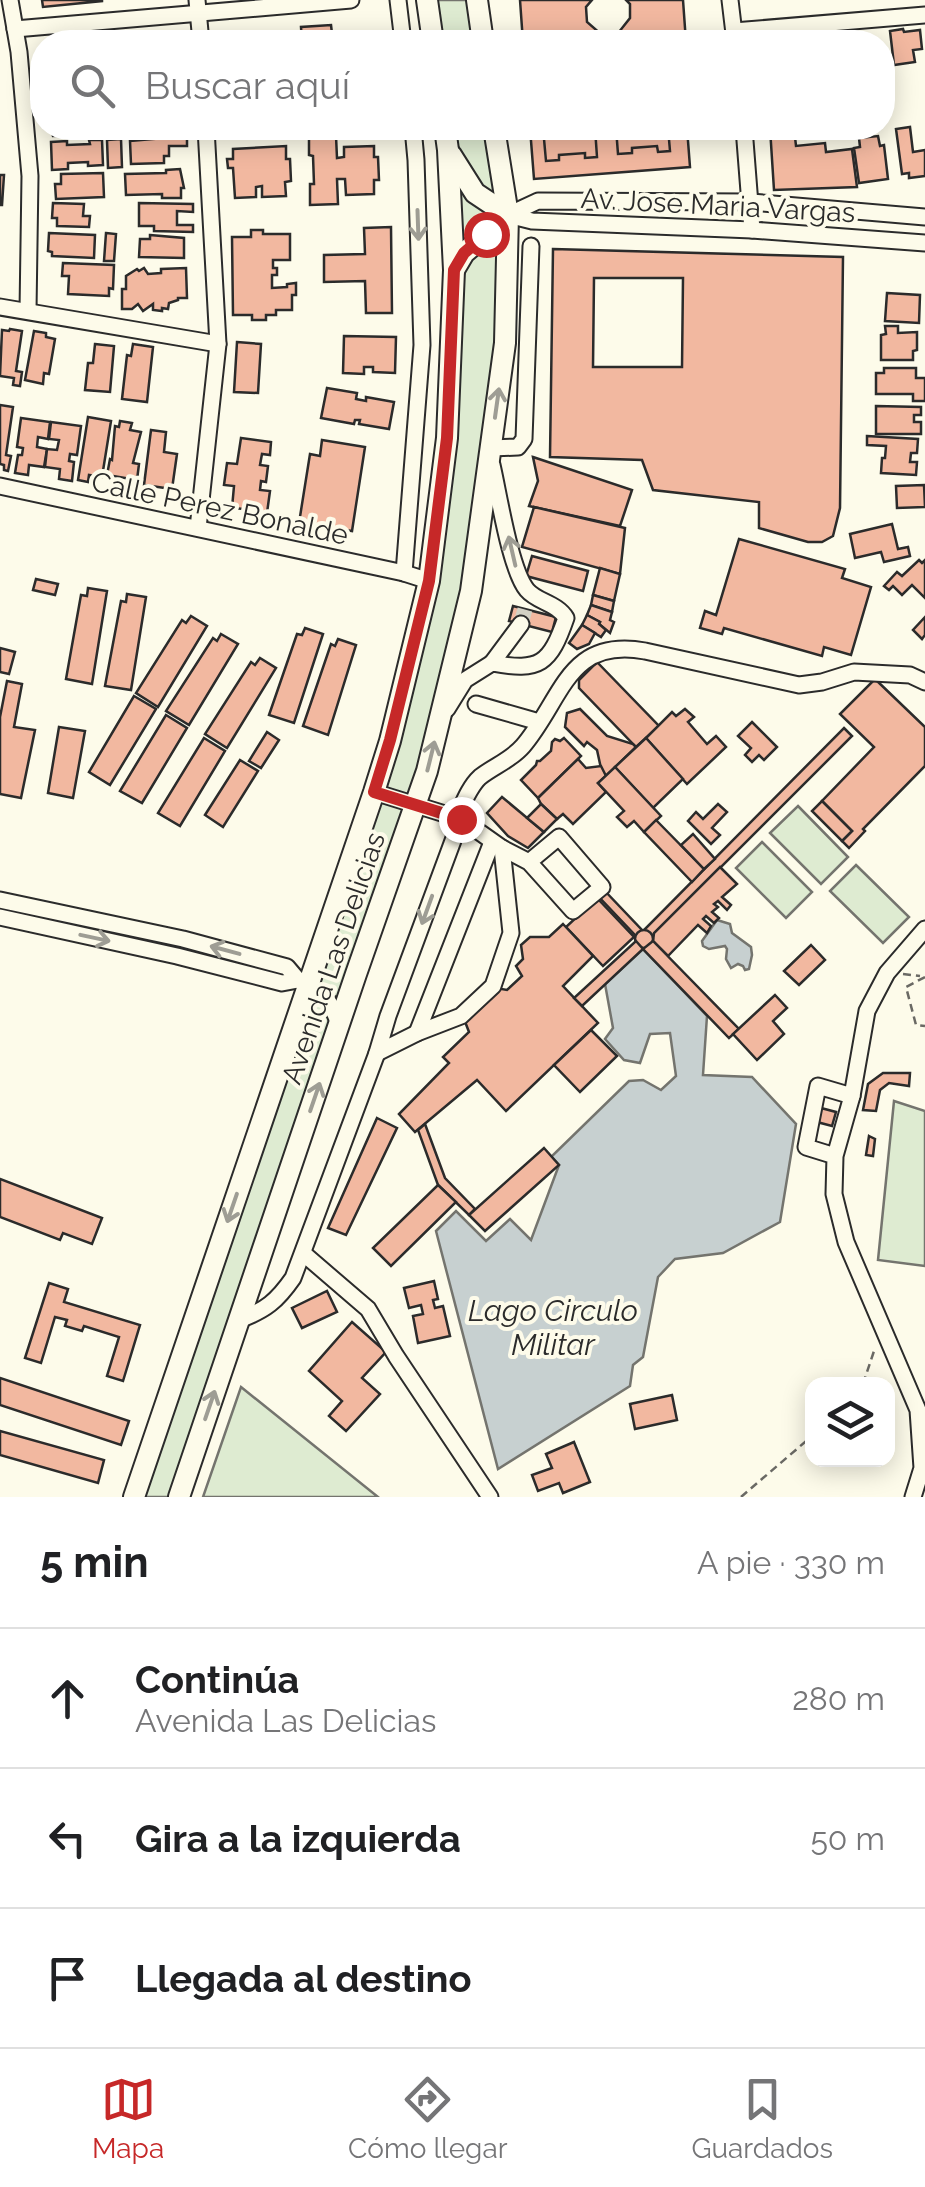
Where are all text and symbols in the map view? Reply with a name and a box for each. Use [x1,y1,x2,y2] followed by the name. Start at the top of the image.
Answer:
[30,30,895,140] search box
[65,58,120,113] icon: search
[145,63,350,108] text: Buscar aquí
[580,182,856,229] street label: Av. Jose Maria Vargas
[409,208,428,240] one-way arrow
[464,212,510,258] route start
[488,387,506,420] one-way arrow
[88,465,351,552] street label: Calle Perez Bonalde
[502,536,520,568] one-way arrow
[423,741,441,773] one-way arrow
[439,797,485,843] route end
[275,828,392,1088] street label: Avenida Las Delicias
[417,894,435,925] one-way arrow
[78,930,110,948] one-way arrow
[210,940,241,959] one-way arrow
[307,1081,325,1113] one-way arrow
[221,1191,239,1223] one-way arrow
[468,1293,638,1362] water label: Lago Circulo Militar
[805,1377,895,1467] map controls
[805,1377,895,1467] button: layers
[202,1390,220,1421] one-way arrow
[40,1538,149,1587] text: 5 min
[697,1544,885,1581] text: A pie · 330 m
[135,1657,299,1702] text: Continúa
[40,1671,95,1726] icon: ahead
[792,1680,885,1717] text: 280 m
[135,1702,436,1739] text: Avenida Las Delicias
[40,1811,95,1866] icon: left
[135,1816,461,1861] text: Gira a la izquierda
[810,1820,885,1857] text: 50 m
[40,1951,95,2006] icon: arrive
[135,1956,472,2001] text: Llegada al destino
[92,2072,164,2165] tab: Mapa
[348,2072,508,2165] tab: Cómo llegar
[691,2072,833,2165] tab: Guardados

